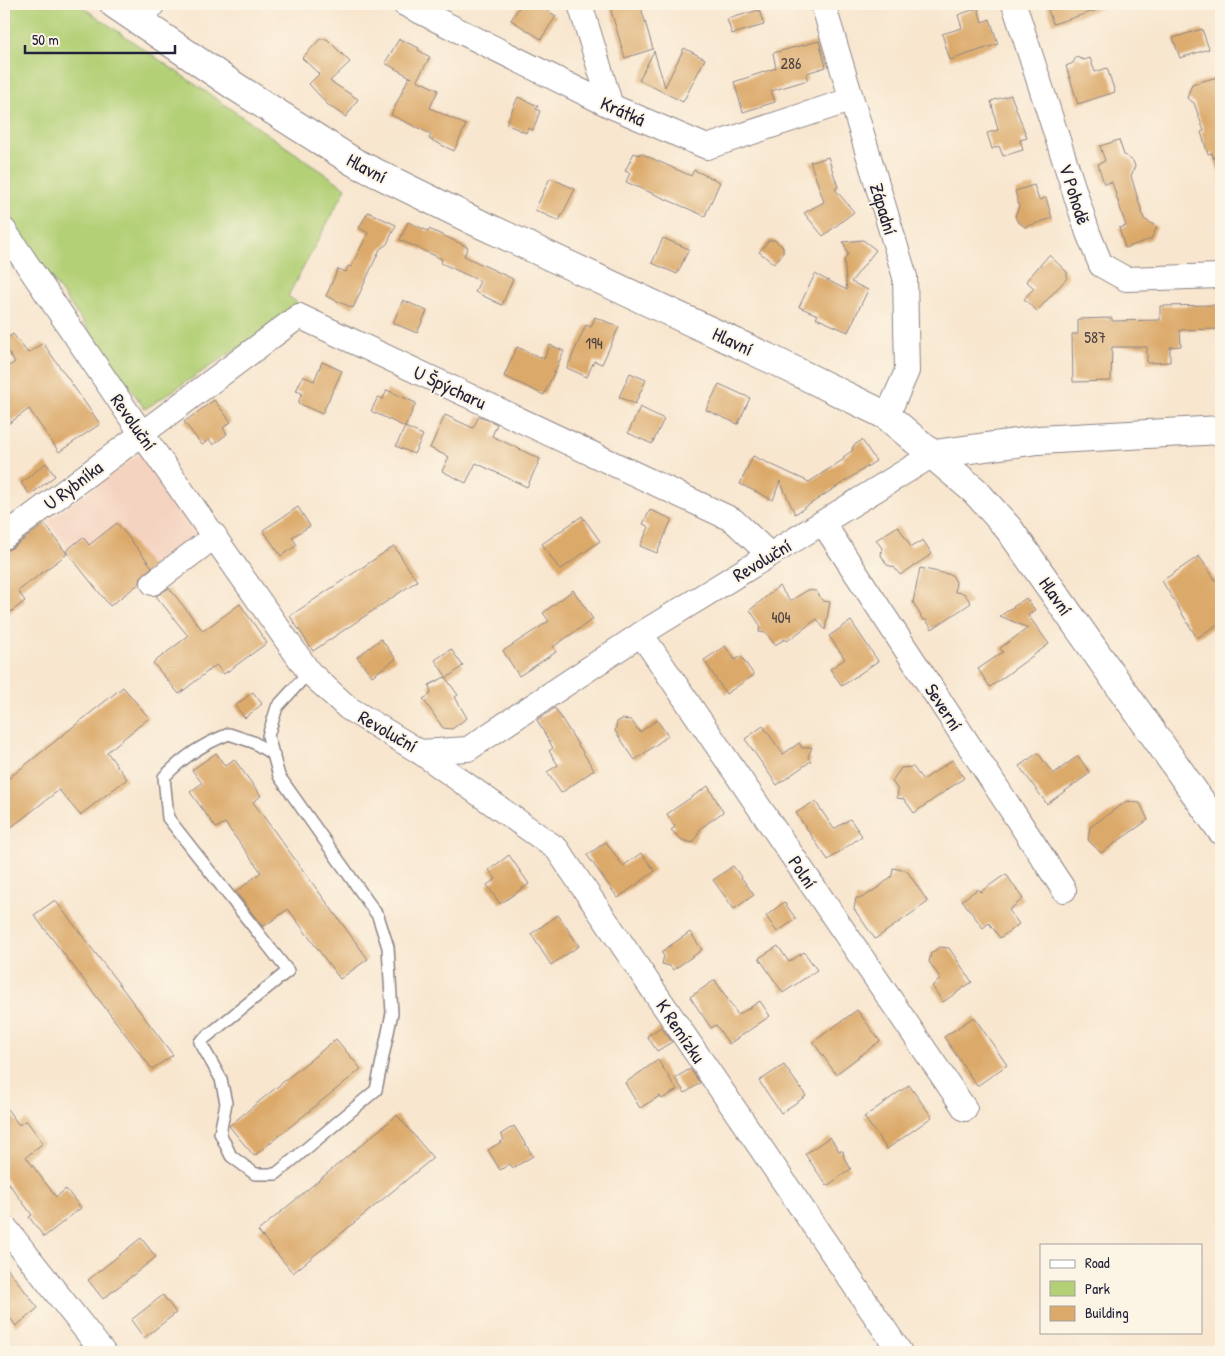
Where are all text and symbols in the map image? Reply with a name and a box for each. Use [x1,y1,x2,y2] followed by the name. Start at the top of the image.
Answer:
[25,22,175,54] scale bar
[32,29,59,50] text: 50 m
[781,52,801,74] house number: 286
[596,90,650,133] street label: Krátká
[342,147,392,189] street label: Hlavní
[1053,160,1097,228] street label: V Pohodě
[864,180,904,238] street label: Západní
[709,320,757,362] street label: Hlavní
[1084,326,1106,348] house number: 587
[585,332,603,354] house number: 194
[409,359,491,415] street label: U Špýcharu
[105,388,163,456] street label: Revoluční
[38,454,108,516] street label: U Rybníka
[728,532,796,588] street label: Revoluční
[1033,571,1079,621] street label: Hlavní
[771,606,791,628] house number: 404
[919,678,969,736] street label: Severní
[354,704,422,758] street label: Revoluční
[783,850,823,894] street label: Polní
[650,994,712,1068] street label: K Remízku
[1040,1244,1202,1334] legend
[1085,1252,1110,1273] text: Road
[1085,1278,1110,1299] text: Park
[1085,1302,1129,1323] text: Building

